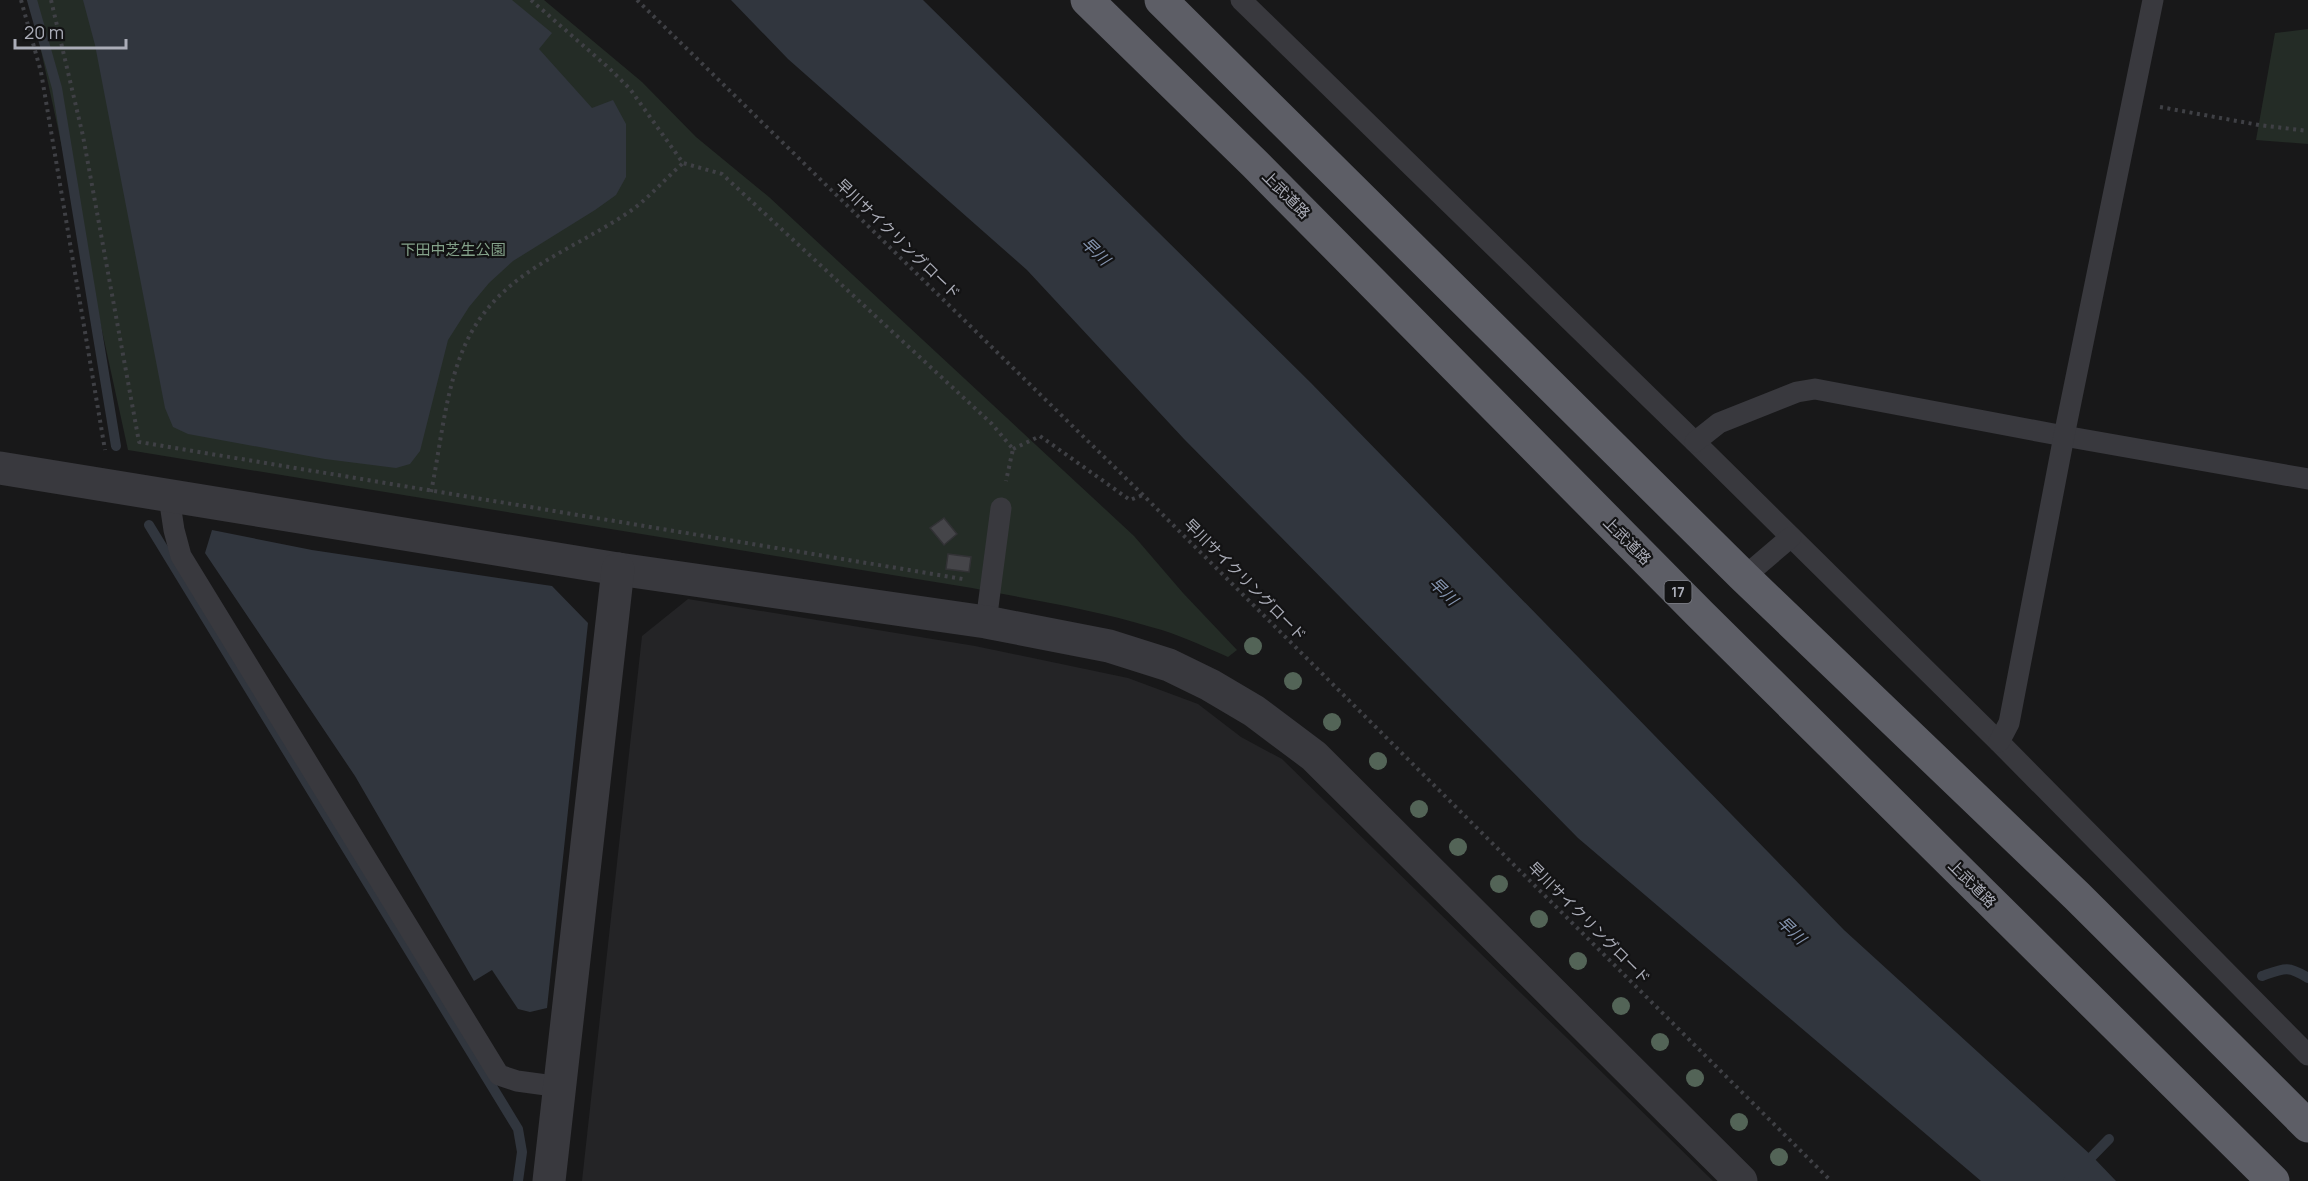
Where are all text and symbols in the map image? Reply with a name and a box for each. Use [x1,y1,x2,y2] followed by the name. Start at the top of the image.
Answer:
[15,12,126,50] scale bar
[24,20,64,44] text: 20 m
[1258,166,1315,223] street label: 上武道路
[832,174,965,303] street label: 早川サイクリングロード
[1077,232,1117,271] water label: 早川
[400,239,506,260] park label: 下田中芝生公園
[1599,512,1656,569] street label: 上武道路
[1180,514,1311,645] street label: 早川サイクリングロード
[1425,572,1465,611] water label: 早川
[1664,581,1692,603] road number: 17
[1944,855,2001,912] street label: 上武道路
[1524,857,1655,988] street label: 早川サイクリングロード
[1773,911,1813,950] water label: 早川

